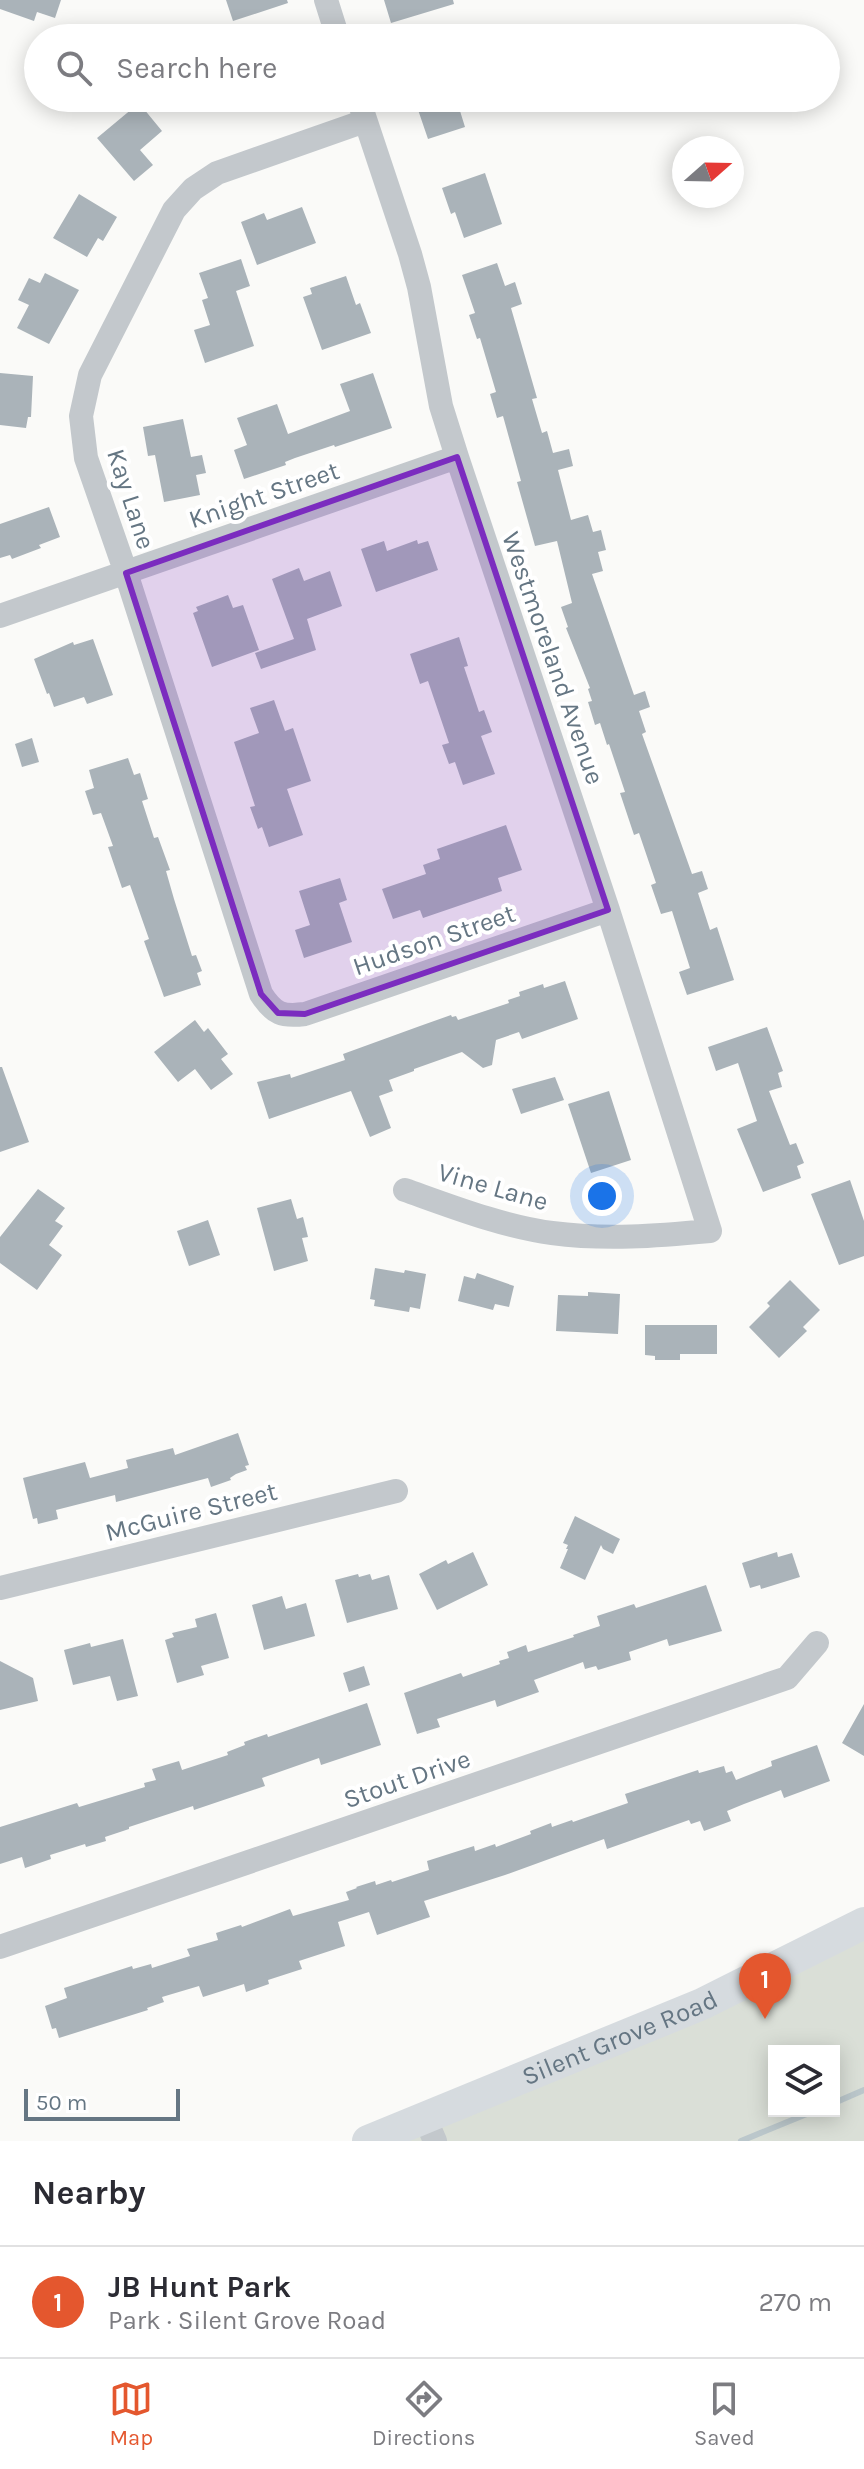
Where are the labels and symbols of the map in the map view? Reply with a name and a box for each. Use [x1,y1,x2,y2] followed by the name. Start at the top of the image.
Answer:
[672,136,744,208] north arrow
[100,445,162,553] street label: Kay Lane
[185,455,343,535] street label: Knight Street
[495,528,611,788] street label: Westmoreland Avenue
[349,898,519,982] street label: Hudson Street
[434,1157,552,1217] street label: Vine Lane
[582,1176,622,1216] your location
[102,1476,280,1548] street label: McGuire Street
[339,1743,475,1815] street label: Stout Drive
[739,1953,791,2019] pin: 1
[517,1983,723,2092] street label: Silent Grove Road
[24,2085,180,2121] scale bar

